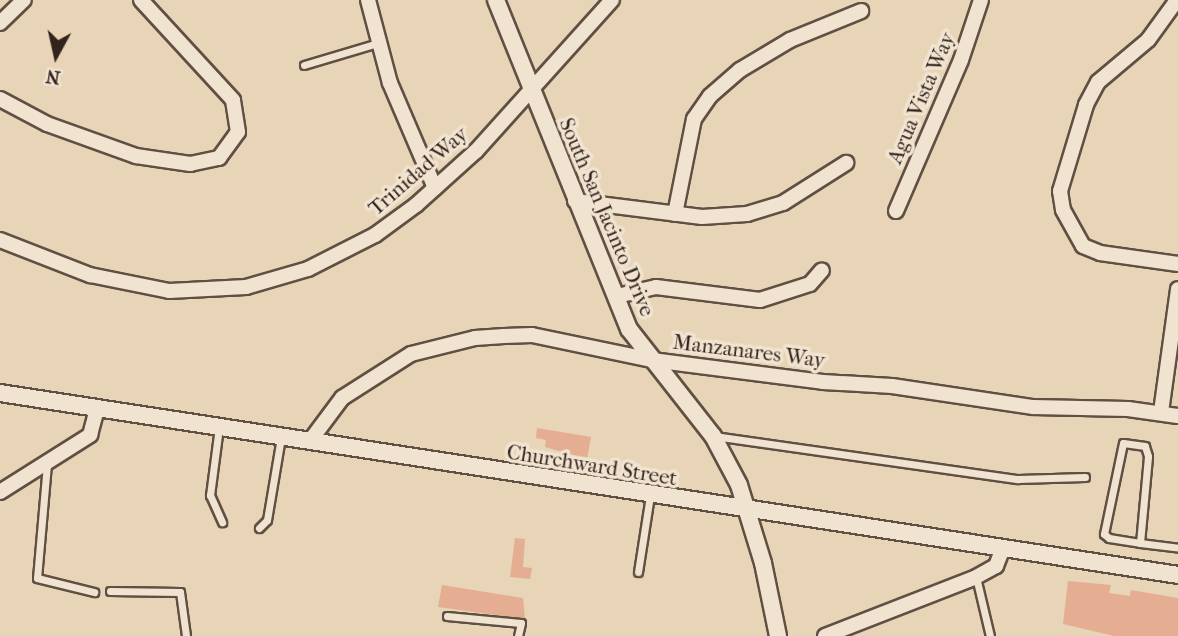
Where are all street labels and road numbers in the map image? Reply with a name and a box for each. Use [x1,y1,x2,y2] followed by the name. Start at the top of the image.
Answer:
[882,29,960,167] street label: Agua Vista Way
[554,114,660,320] street label: South San Jacinto Drive
[363,121,473,221] street label: Trinidad Way
[671,329,827,373] street label: Manzanares Way
[505,439,679,491] street label: Churchward Street

